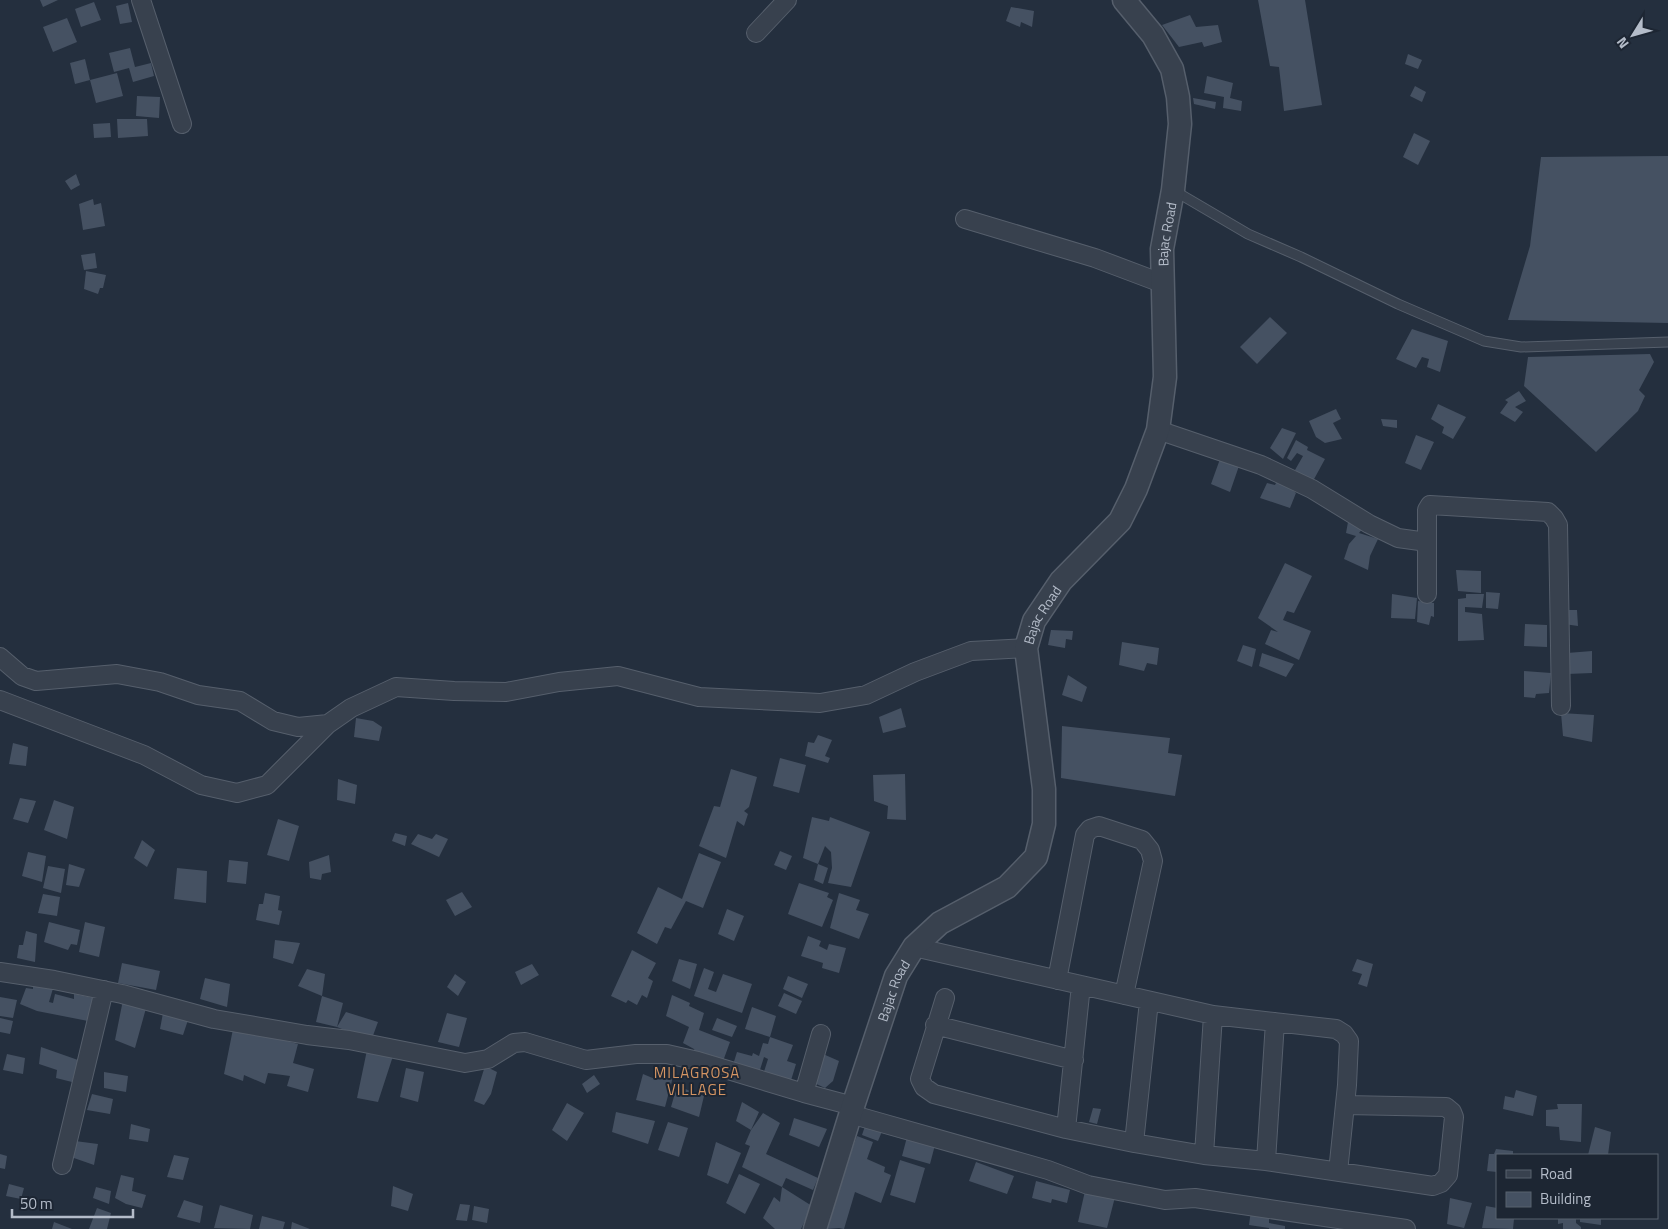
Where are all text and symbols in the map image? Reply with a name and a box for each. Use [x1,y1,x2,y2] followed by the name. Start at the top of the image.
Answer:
[1608,10,1658,60] north arrow
[1611,33,1634,53] text: N
[1151,200,1181,267] street label: Bajac Road
[1017,581,1066,647] street label: Bajac Road
[871,955,914,1024] street label: Bajac Road
[654,1061,740,1101] district label: MILAGROSA VILLAGE
[1496,1154,1658,1219] legend
[1540,1162,1572,1185] text: Road
[12,1186,134,1218] scale bar
[1540,1187,1591,1210] text: Building
[20,1192,53,1215] text: 50 m

